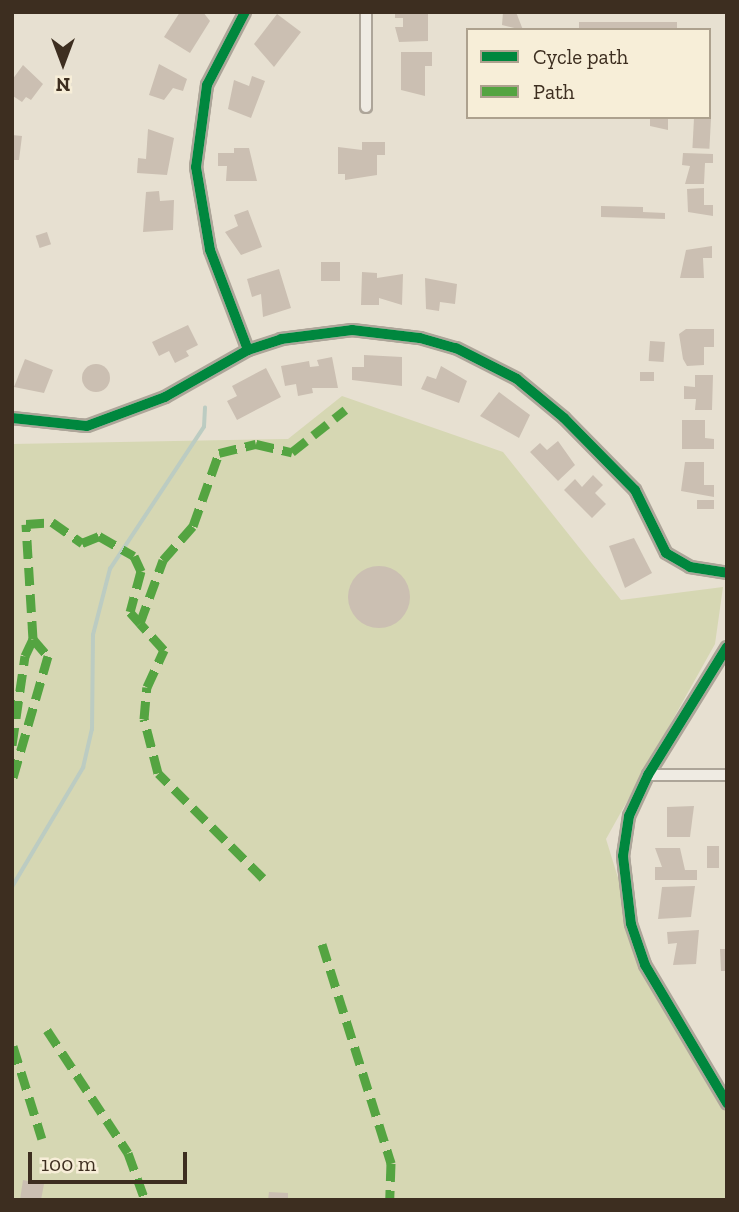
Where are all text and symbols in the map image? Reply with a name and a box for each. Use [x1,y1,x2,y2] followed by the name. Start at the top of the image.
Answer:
[28,28,98,98] north arrow
[466,28,711,119] legend
[533,44,628,69] text: Cycle path
[56,73,70,96] text: N
[533,79,575,104] text: Path
[32,1138,191,1182] scale bar
[41,1151,96,1176] text: 100 m

